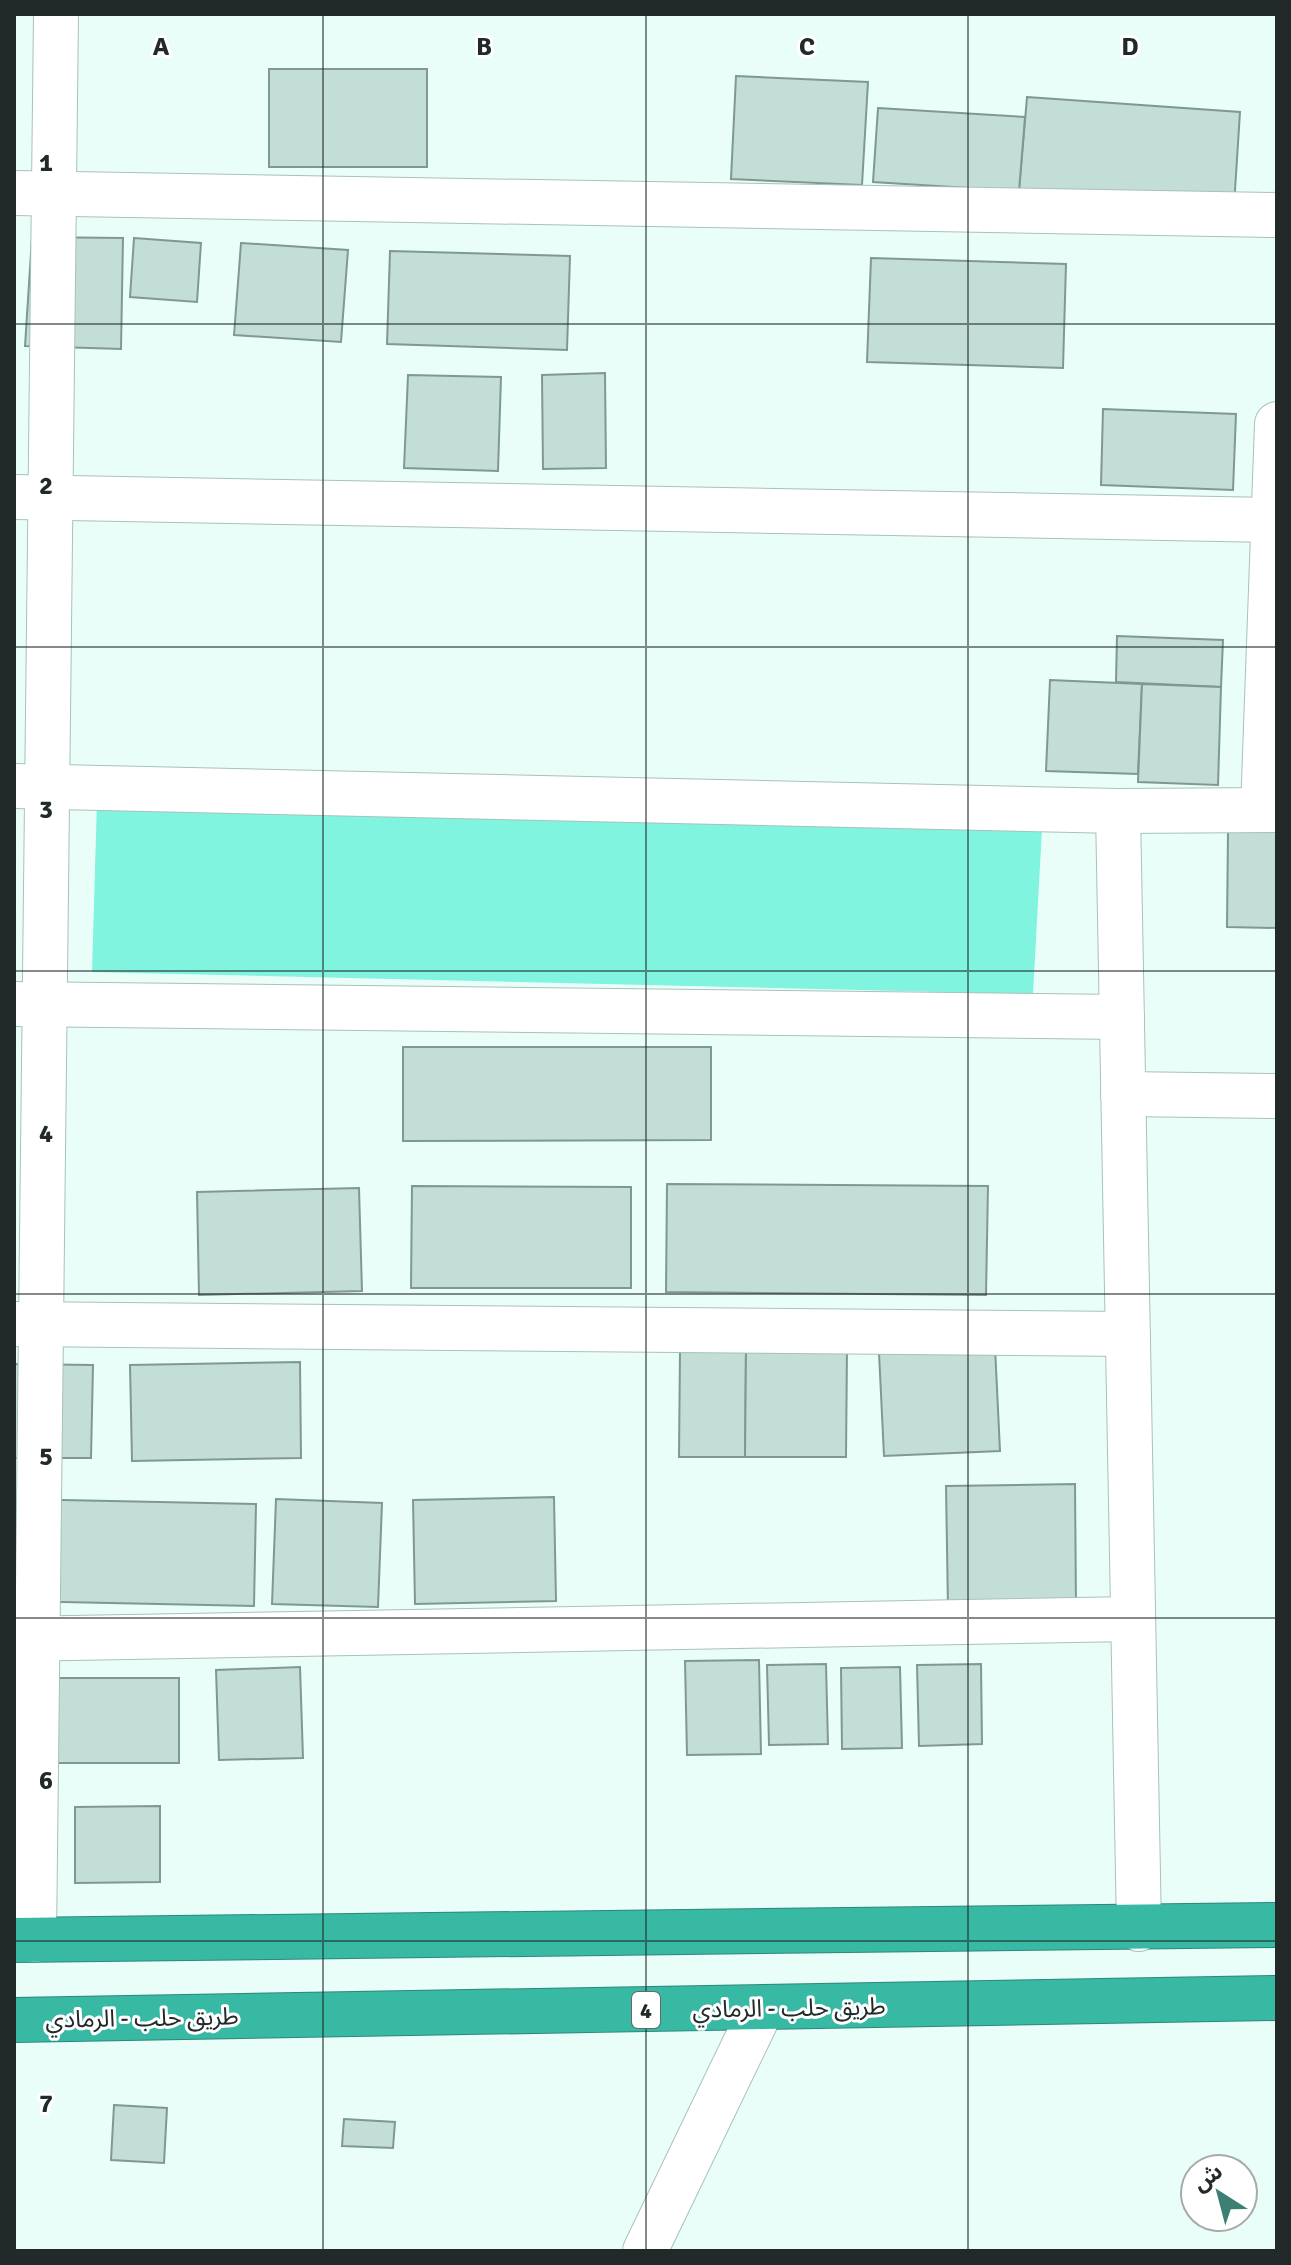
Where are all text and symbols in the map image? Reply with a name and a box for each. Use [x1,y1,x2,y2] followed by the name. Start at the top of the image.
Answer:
[153,31,170,63] text: A
[476,31,492,63] text: B
[799,31,815,63] text: C
[1121,31,1139,63] text: D
[39,147,53,179] text: 1
[39,470,53,502] text: 2
[39,794,53,826] text: 3
[39,1118,53,1150] text: 4
[39,1441,53,1473] text: 5
[39,1765,53,1797] text: 6
[692,1991,886,2028] street label: طريق حلب - الرمادي
[632,1992,660,2028] road number: 4
[45,2001,239,2038] street label: طريق حلب - الرمادي
[39,2088,53,2120] text: 7
[1179,2153,1259,2233] north arrow
[1187,2157,1228,2197] text: ش

